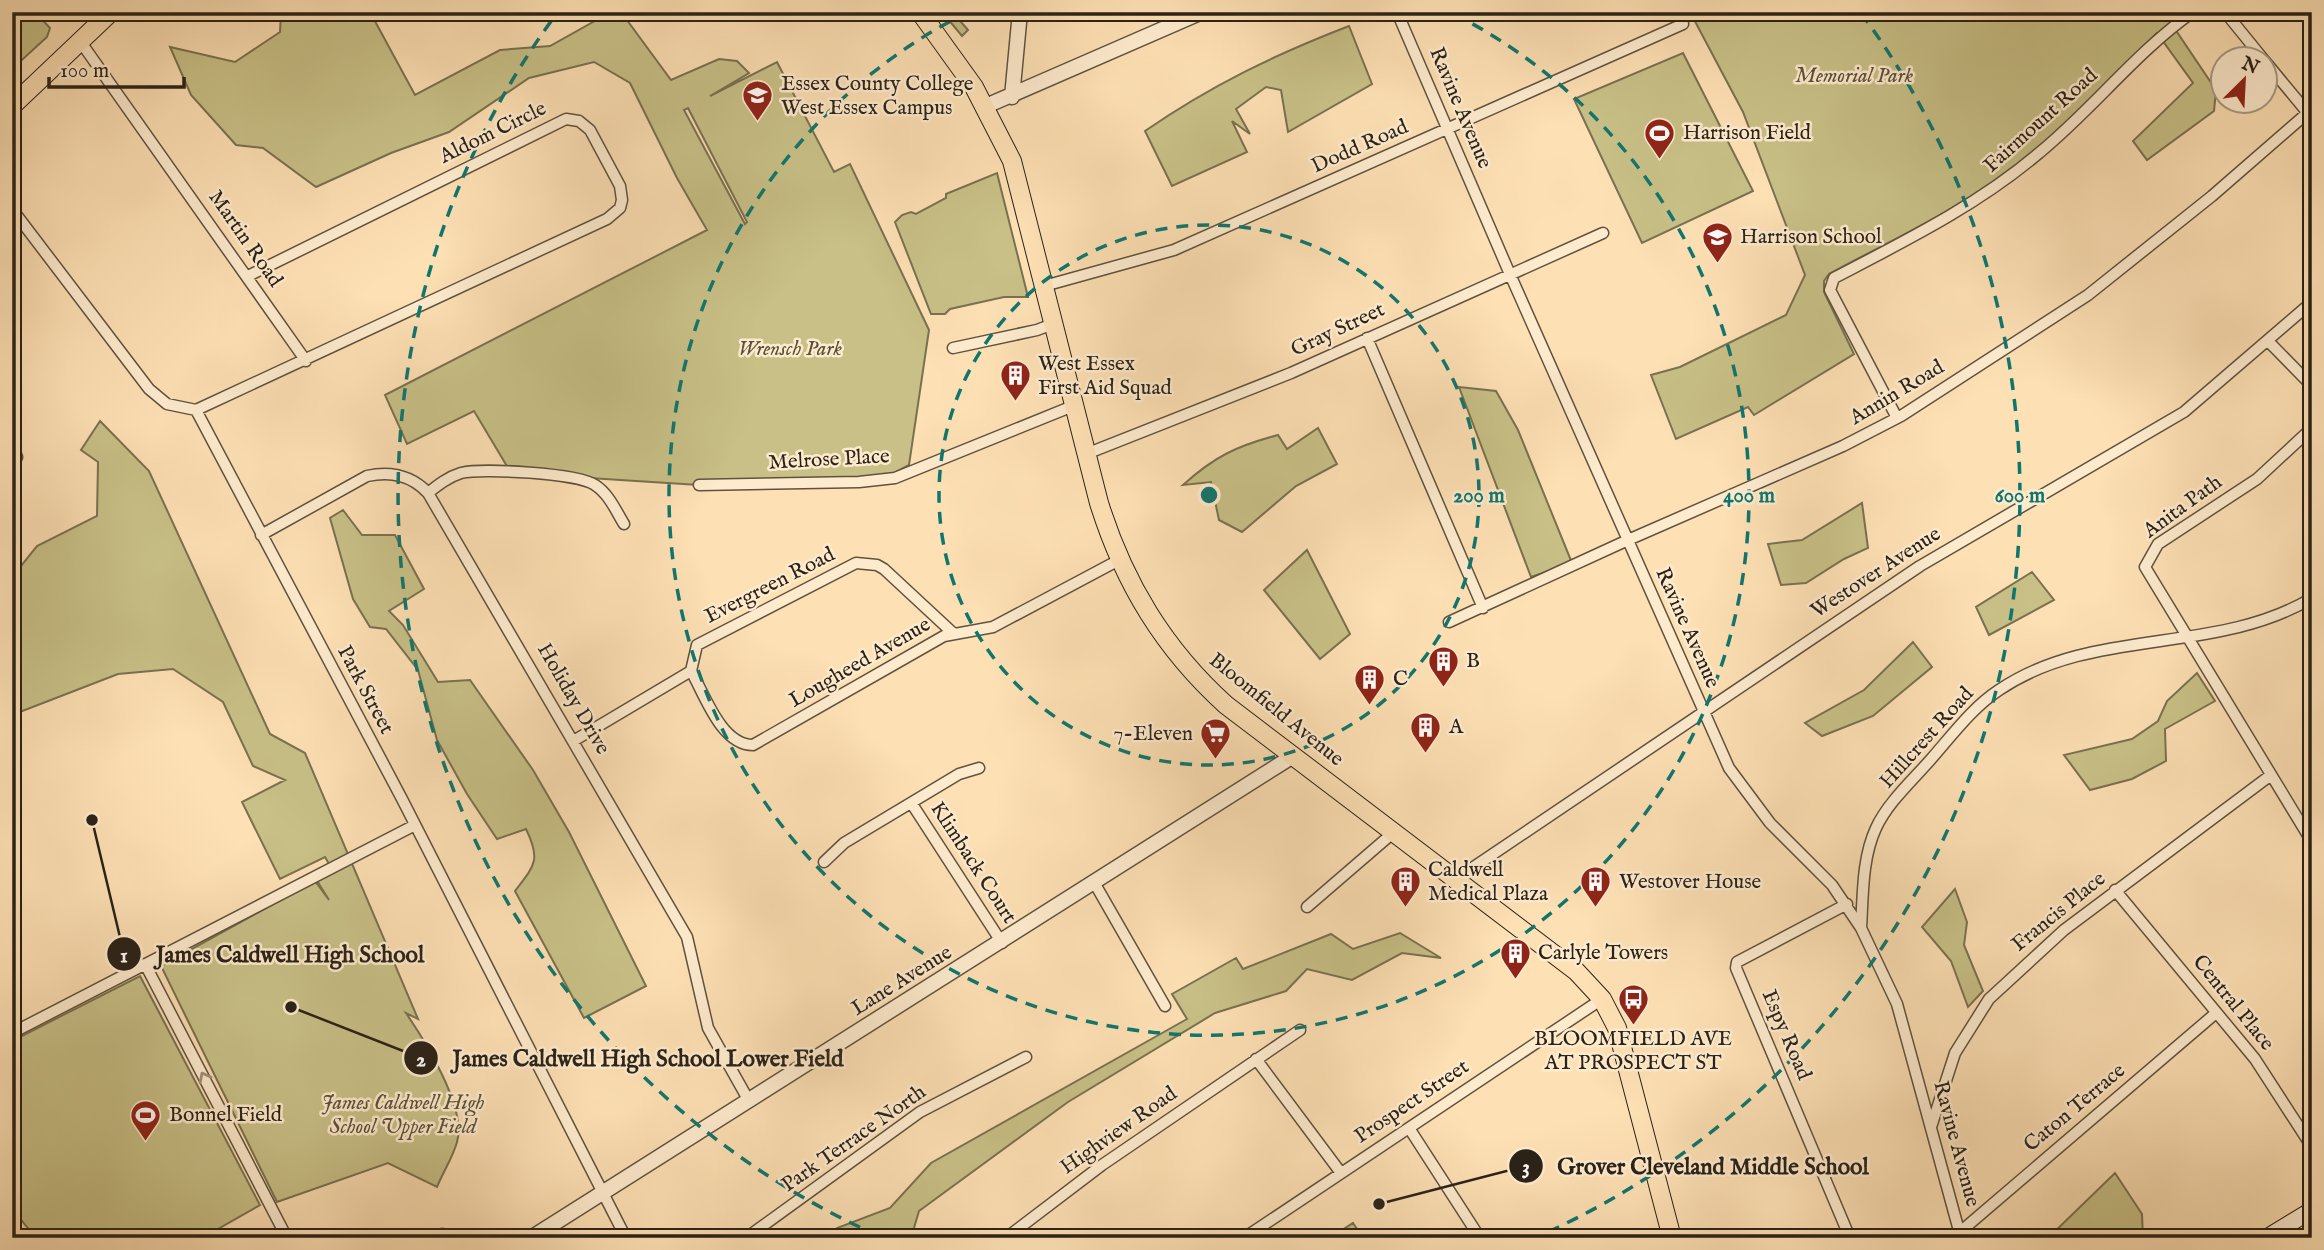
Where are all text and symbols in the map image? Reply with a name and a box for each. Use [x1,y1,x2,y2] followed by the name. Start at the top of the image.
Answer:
[1422,43,1498,173] street label: Ravine Avenue
[49,46,184,90] scale bar
[2208,46,2278,116] north arrow
[2237,52,2263,81] text: N
[60,58,109,85] text: 100 m
[1978,62,2104,179] street label: Fairmount Road
[1795,63,1914,90] park label: Memorial Park
[781,71,974,122] place label: Essex County College West Essex Campus
[741,79,775,123] school or university icon: Essex County College West Essex Campus
[434,95,551,171] street label: Aldom Circle
[1308,113,1413,180] street label: Dodd Road
[1643,116,1677,160] sports icon: Harrison Field
[1683,120,1812,147] place label: Harrison Field
[202,185,289,294] street label: Martin Road
[1700,220,1734,264] school or university icon: Harrison School
[1740,224,1882,251] place label: Harrison School
[1287,297,1389,363] street label: Gray Street
[738,336,842,363] park label: Wrensch Park
[1038,351,1172,402] place label: West Essex First Aid Squad
[1844,354,1950,432] street label: Annin Road
[998,359,1032,403] building icon: West Essex First Aid Squad
[768,443,891,477] street label: Melrose Place
[2137,469,2228,545] street label: Anita Path
[1197,483,1221,507] centre of rings
[1453,483,1505,510] text: 200 m
[1723,483,1776,510] text: 400 m
[1995,483,2046,510] text: 600 m
[1806,521,1946,625] street label: Westover Avenue
[700,541,840,630] street label: Evergreen Road
[1648,563,1726,693] street label: Ravine Avenue
[784,611,936,714] street label: Lougheed Avenue
[530,639,616,760] street label: Holiday Drive
[330,641,400,739] street label: Park Street
[1426,644,1460,688] building icon: B
[1203,647,1349,773] street label: Bloomfield Avenue
[1466,648,1480,675] place label: B
[1353,662,1387,706] building icon: C
[1393,666,1408,693] place label: C
[1874,681,1980,795] street label: Hillcrest Road
[1409,710,1443,754] building icon: A
[1448,714,1464,741] place label: A
[1199,717,1233,761] supermarket icon: 7-Eleven
[1114,721,1193,748] place label: 7-Eleven
[924,797,1022,929] street label: Klimback Court
[1428,857,1549,908] place label: Caldwell Medical Plaza
[1388,865,1422,909] building icon: Caldwell Medical Plaza
[1579,865,1613,909] building icon: Westover House
[2006,866,2112,958] street label: Francis Place
[1619,869,1762,896] place label: Westover House
[107,932,438,976] callout: James Caldwell High School
[1498,936,1532,980] building icon: Carlyle Towers
[847,939,958,1023] street label: Lane Avenue
[1538,940,1668,967] place label: Carlyle Towers
[153,941,425,970] text: James Caldwell High School
[120,943,128,970] text: 1
[2186,950,2280,1057] street label: Central Place
[1616,982,1650,1026] bus stop icon: BLOOMFIELD AVE AT PROSPECT ST
[1755,986,1817,1085] street label: Espy Road
[1534,1026,1732,1077] place label: BLOOMFIELD AVE AT PROSPECT ST
[404,1036,857,1080] callout: James Caldwell High School Lower Field
[450,1045,844,1074] text: James Caldwell High School Lower Field
[416,1047,426,1074] text: 2
[1350,1054,1474,1150] street label: Prospect Street
[2019,1057,2132,1158] street label: Caton Terrace
[199,1071,213,1084] one-way arrow
[1926,1078,1986,1210] street label: Ravine Avenue
[777,1079,931,1199] street label: Park Terrace North
[1055,1080,1183,1181] street label: Highview Road
[322,1090,485,1141] park label: James Caldwell High School Upper Field
[129,1098,163,1142] sports icon: Bonnel Field
[169,1102,283,1129] place label: Bonnel Field
[1508,1144,1883,1188] callout: Grover Cleveland Middle School
[1557,1153,1869,1182] text: Grover Cleveland Middle School
[1522,1154,1530,1181] text: 3

